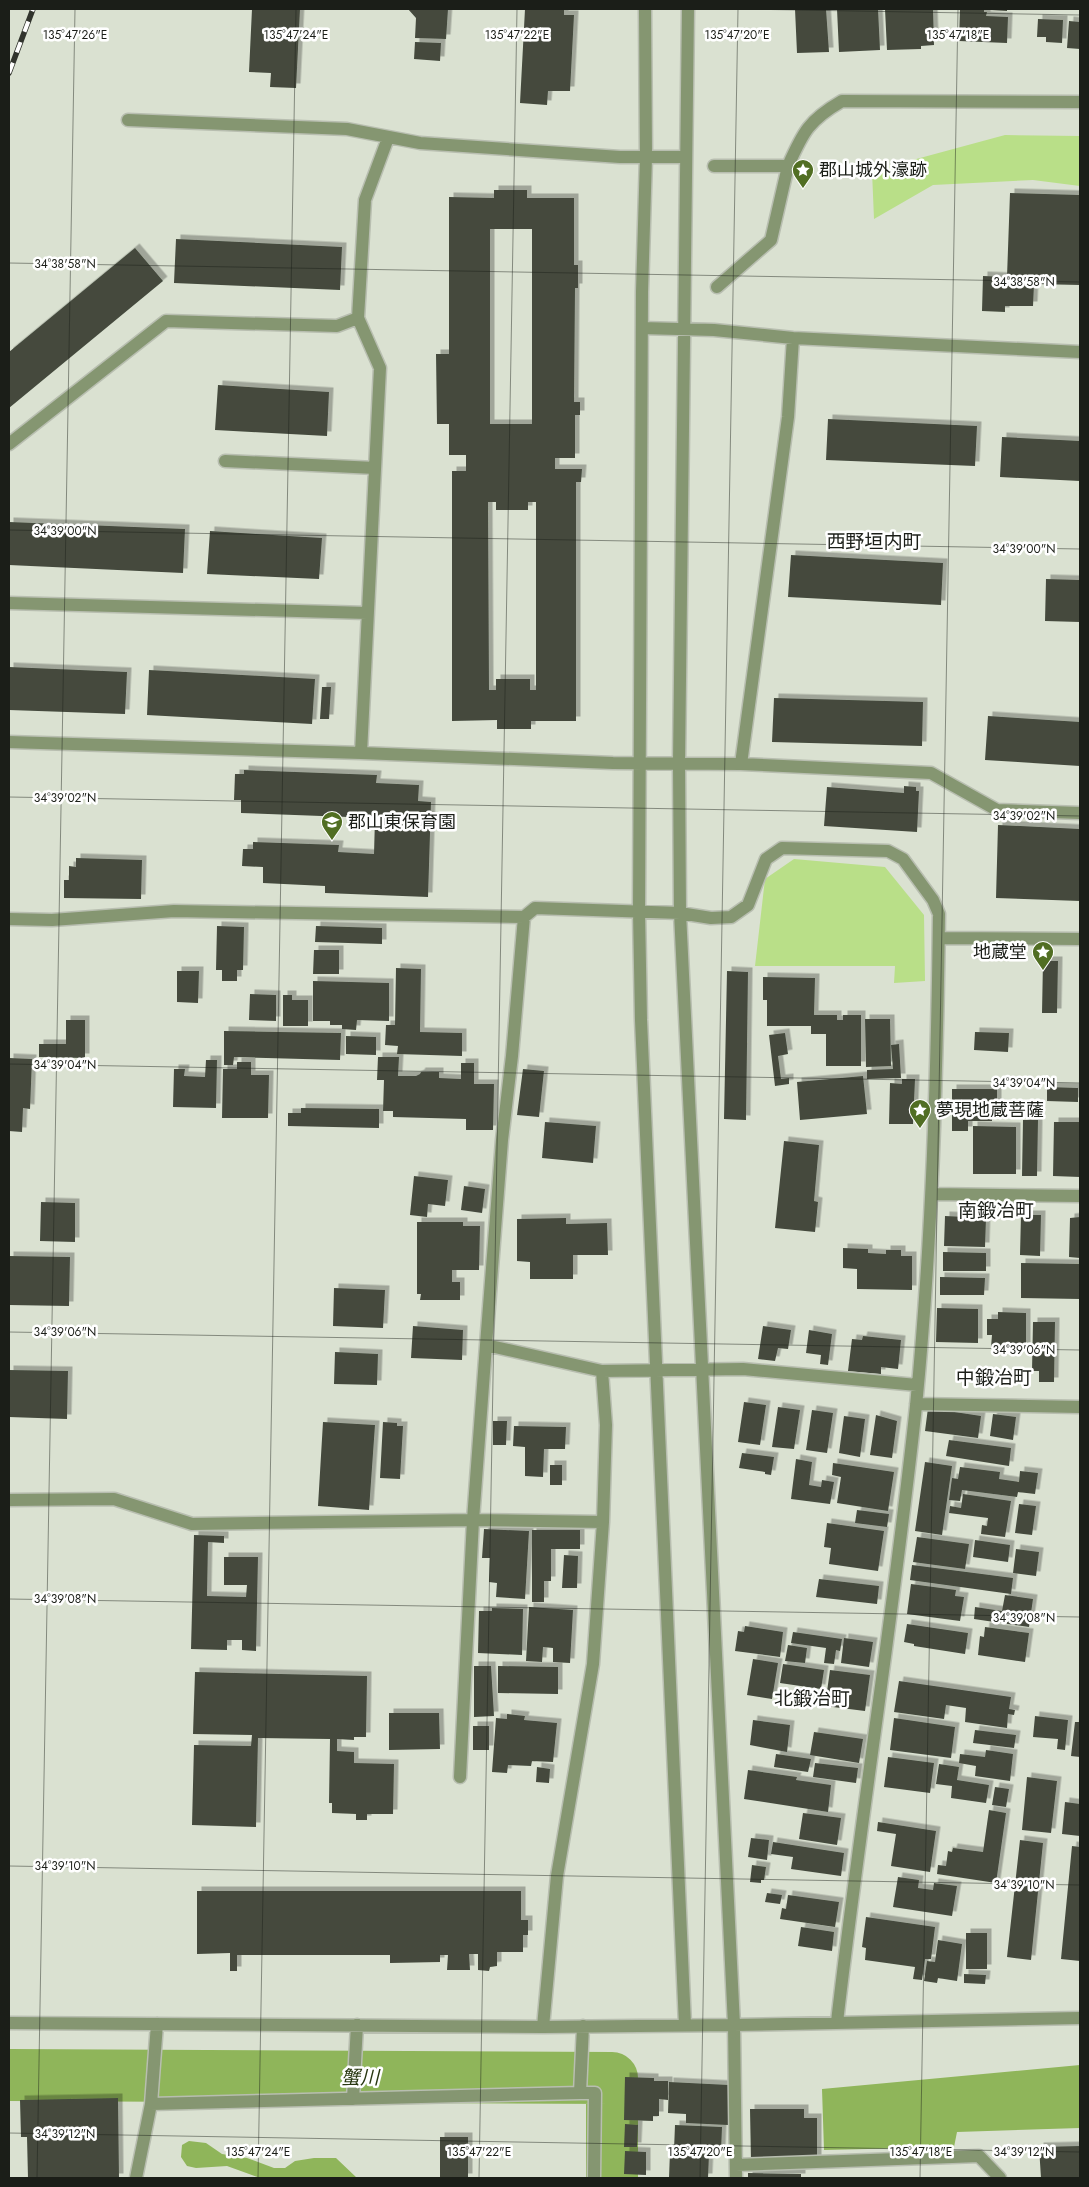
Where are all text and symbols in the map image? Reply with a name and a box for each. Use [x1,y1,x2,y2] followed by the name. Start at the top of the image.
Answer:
[43,26,107,44] text: 135°47'26"E
[264,26,328,44] text: 135°47'24"E
[485,26,549,44] text: 135°47'22"E
[705,26,769,44] text: 135°47'20"E
[927,26,989,44] text: 135°47'18"E
[819,157,927,183] place label: 郡山城外濠跡
[791,158,815,189] place icon: 郡山城外濠跡
[34,255,96,273] text: 34°38'58"N
[993,273,1055,291] text: 34°38'58"N
[33,522,97,540] text: 34°39'00"N
[826,528,922,555] district label: 西野垣内町
[992,540,1056,558] text: 34°39'00"N
[34,789,96,807] text: 34°39'02"N
[993,807,1055,825] text: 34°39'02"N
[348,809,456,835] place label: 郡山東保育園
[320,810,344,841] school or university icon: 郡山東保育園
[973,939,1027,965] place label: 地蔵堂
[1031,940,1055,971] place icon: 地蔵堂
[34,1056,96,1074] text: 34°39'04"N
[993,1074,1055,1092] text: 34°39'04"N
[936,1097,1044,1123] place label: 夢現地蔵菩薩
[908,1098,932,1129] place icon: 夢現地蔵菩薩
[958,1197,1034,1224] district label: 南鍛冶町
[34,1323,96,1341] text: 34°39'06"N
[993,1341,1055,1359] text: 34°39'06"N
[956,1364,1032,1391] district label: 中鍛冶町
[34,1590,96,1608] text: 34°39'08"N
[993,1609,1055,1627] text: 34°39'08"N
[774,1685,850,1712] district label: 北鍛冶町
[34,1857,96,1875] text: 34°39'10"N
[993,1876,1055,1894] text: 34°39'10"N
[341,2064,381,2091] water label: 蟹川
[35,2125,95,2143] text: 34°39'12"N
[226,2143,290,2161] text: 135°47'24"E
[447,2143,511,2161] text: 135°47'22"E
[668,2143,732,2161] text: 135°47'20"E
[890,2143,952,2161] text: 135°47'18"E
[994,2143,1054,2161] text: 34°39'12"N

